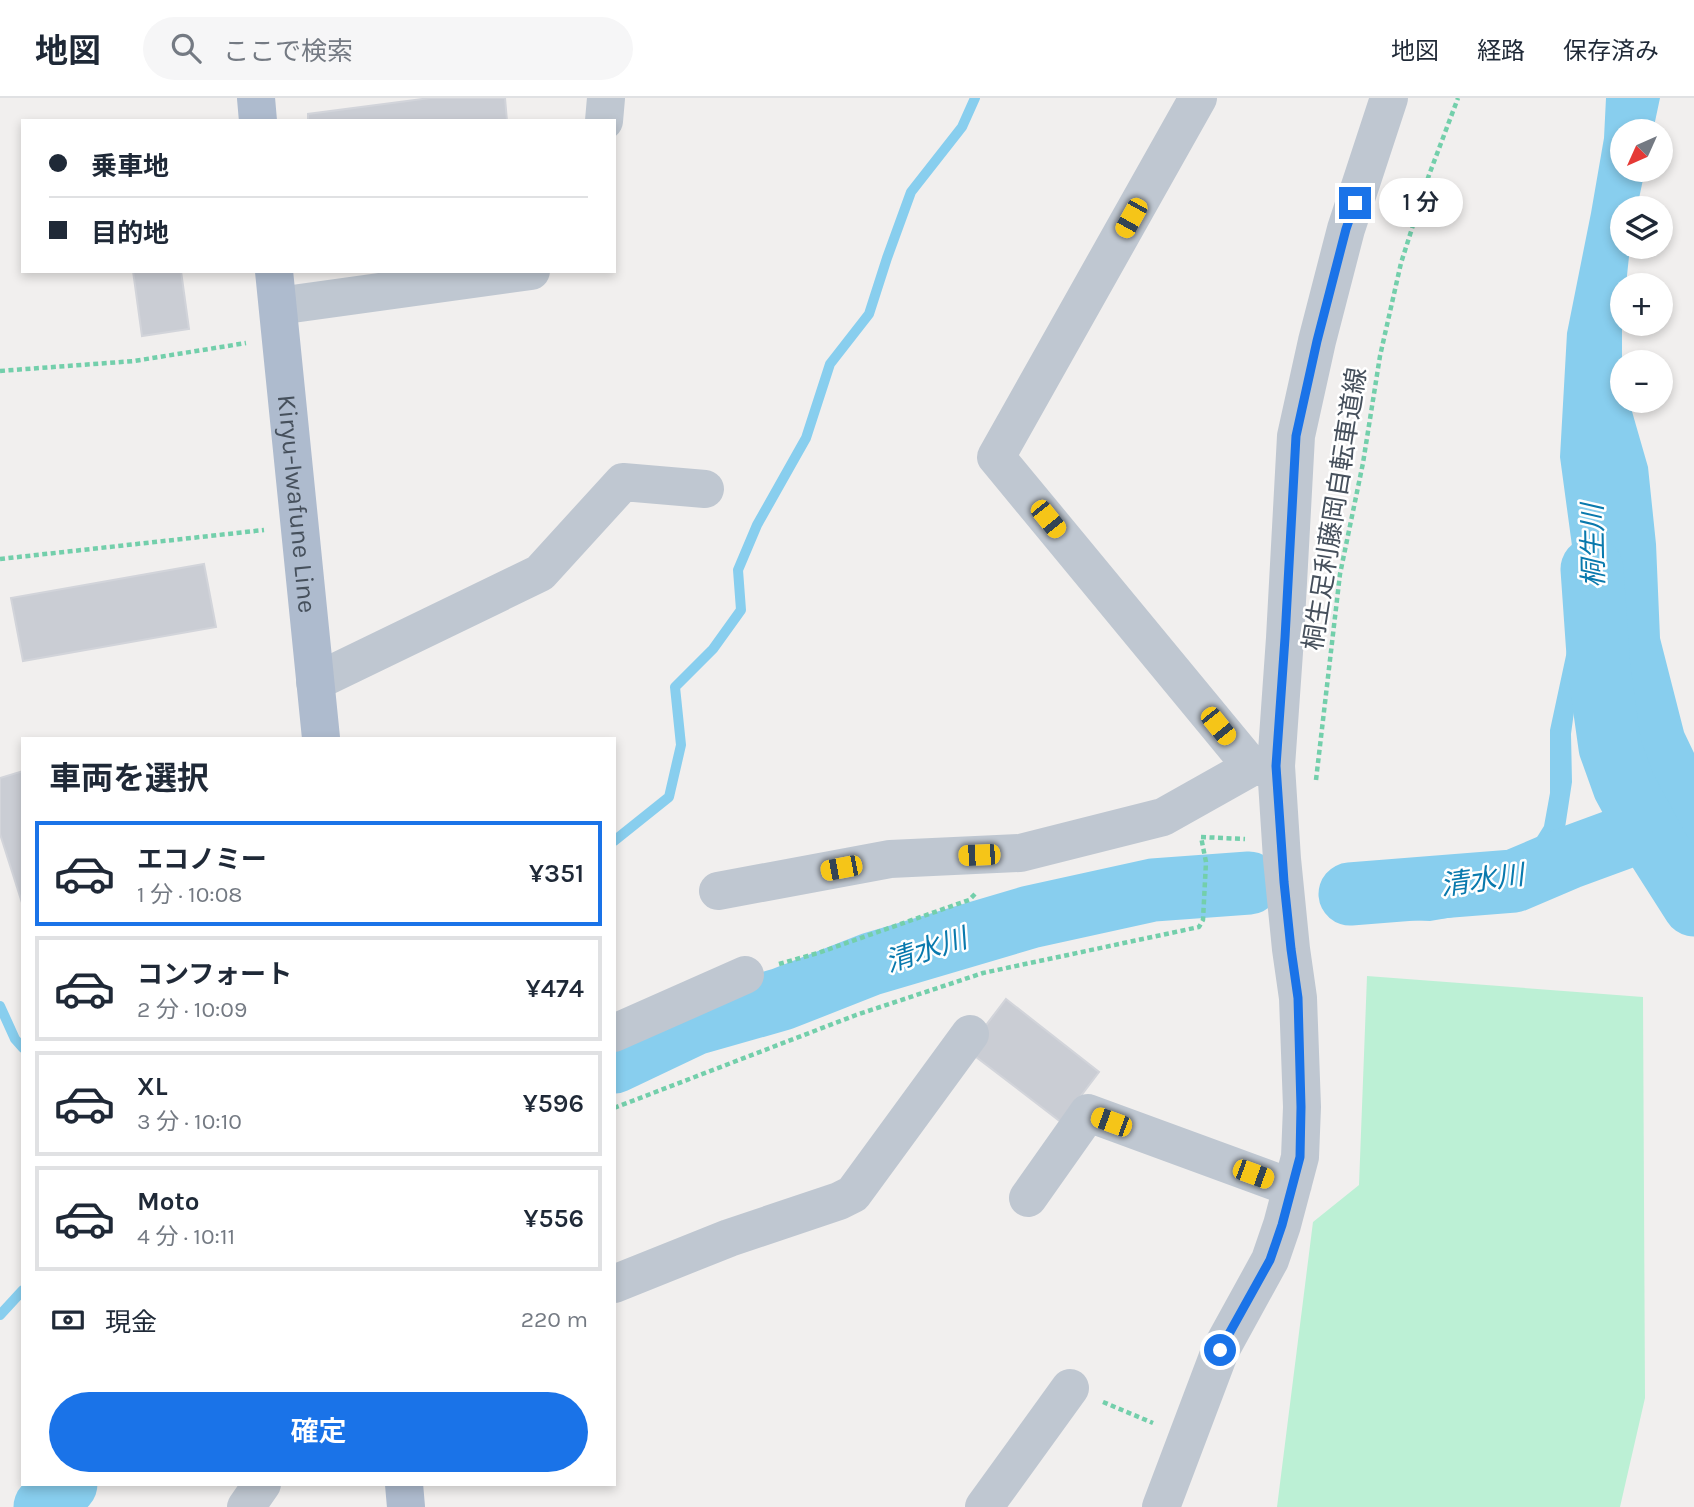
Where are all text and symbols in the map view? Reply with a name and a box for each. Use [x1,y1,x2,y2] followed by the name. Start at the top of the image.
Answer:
[143,17,633,80] search box
[167,29,205,67] icon: search
[35,32,101,70] text: 地図
[223,36,353,67] text: ここで検索
[1391,37,1439,65] text: 地図
[1477,37,1525,65] text: 経路
[1563,37,1659,65] text: 保存済み
[1610,119,1673,182] north arrow
[1610,119,1673,413] map controls
[91,151,169,182] text: 乗車地
[1380,178,1464,228] callout: 1 分
[1339,187,1371,219] route end
[1403,189,1439,216] text: 1 分
[1112,195,1151,241] car
[1610,196,1673,259] button: layers
[91,218,169,249] text: 目的地
[1610,273,1673,336] button: +
[1610,350,1673,413] button: −
[1297,365,1373,653] street label: 桐生足利藤岡自転車道線
[271,393,323,614] street label: Kiryu-Iwafune Line
[1027,496,1070,542] car
[1576,501,1610,588] water label: 桐生川
[1197,703,1240,749] car
[49,760,209,797] text: 車両を選択
[53,842,116,905] icon: car
[137,844,267,875] text: エコノミー
[958,844,1001,866] car
[819,854,864,882] car
[1438,857,1529,902] water label: 清水川
[529,858,584,889] text: ¥351
[137,881,242,908] text: 1 分 · 10:08
[881,920,974,979] water label: 清水川
[53,957,116,1020] icon: car
[137,959,292,990] text: コンフォート
[526,973,584,1004] text: ¥474
[137,996,247,1023] text: 2 分 · 10:09
[137,1071,168,1102] text: XL
[53,1072,116,1135] icon: car
[523,1088,584,1119] text: ¥596
[1088,1105,1135,1139] car
[137,1108,242,1135] text: 3 分 · 10:10
[1230,1157,1277,1191] car
[137,1186,199,1217] text: Moto
[53,1187,116,1250] icon: car
[523,1203,584,1234] text: ¥556
[137,1223,235,1250] text: 4 分 · 10:11
[49,1301,87,1339] icon: cash
[521,1306,588,1333] text: 220 m
[105,1307,157,1338] text: 現金
[1204,1334,1236,1366] route start
[49,1392,588,1472] button: 確定

